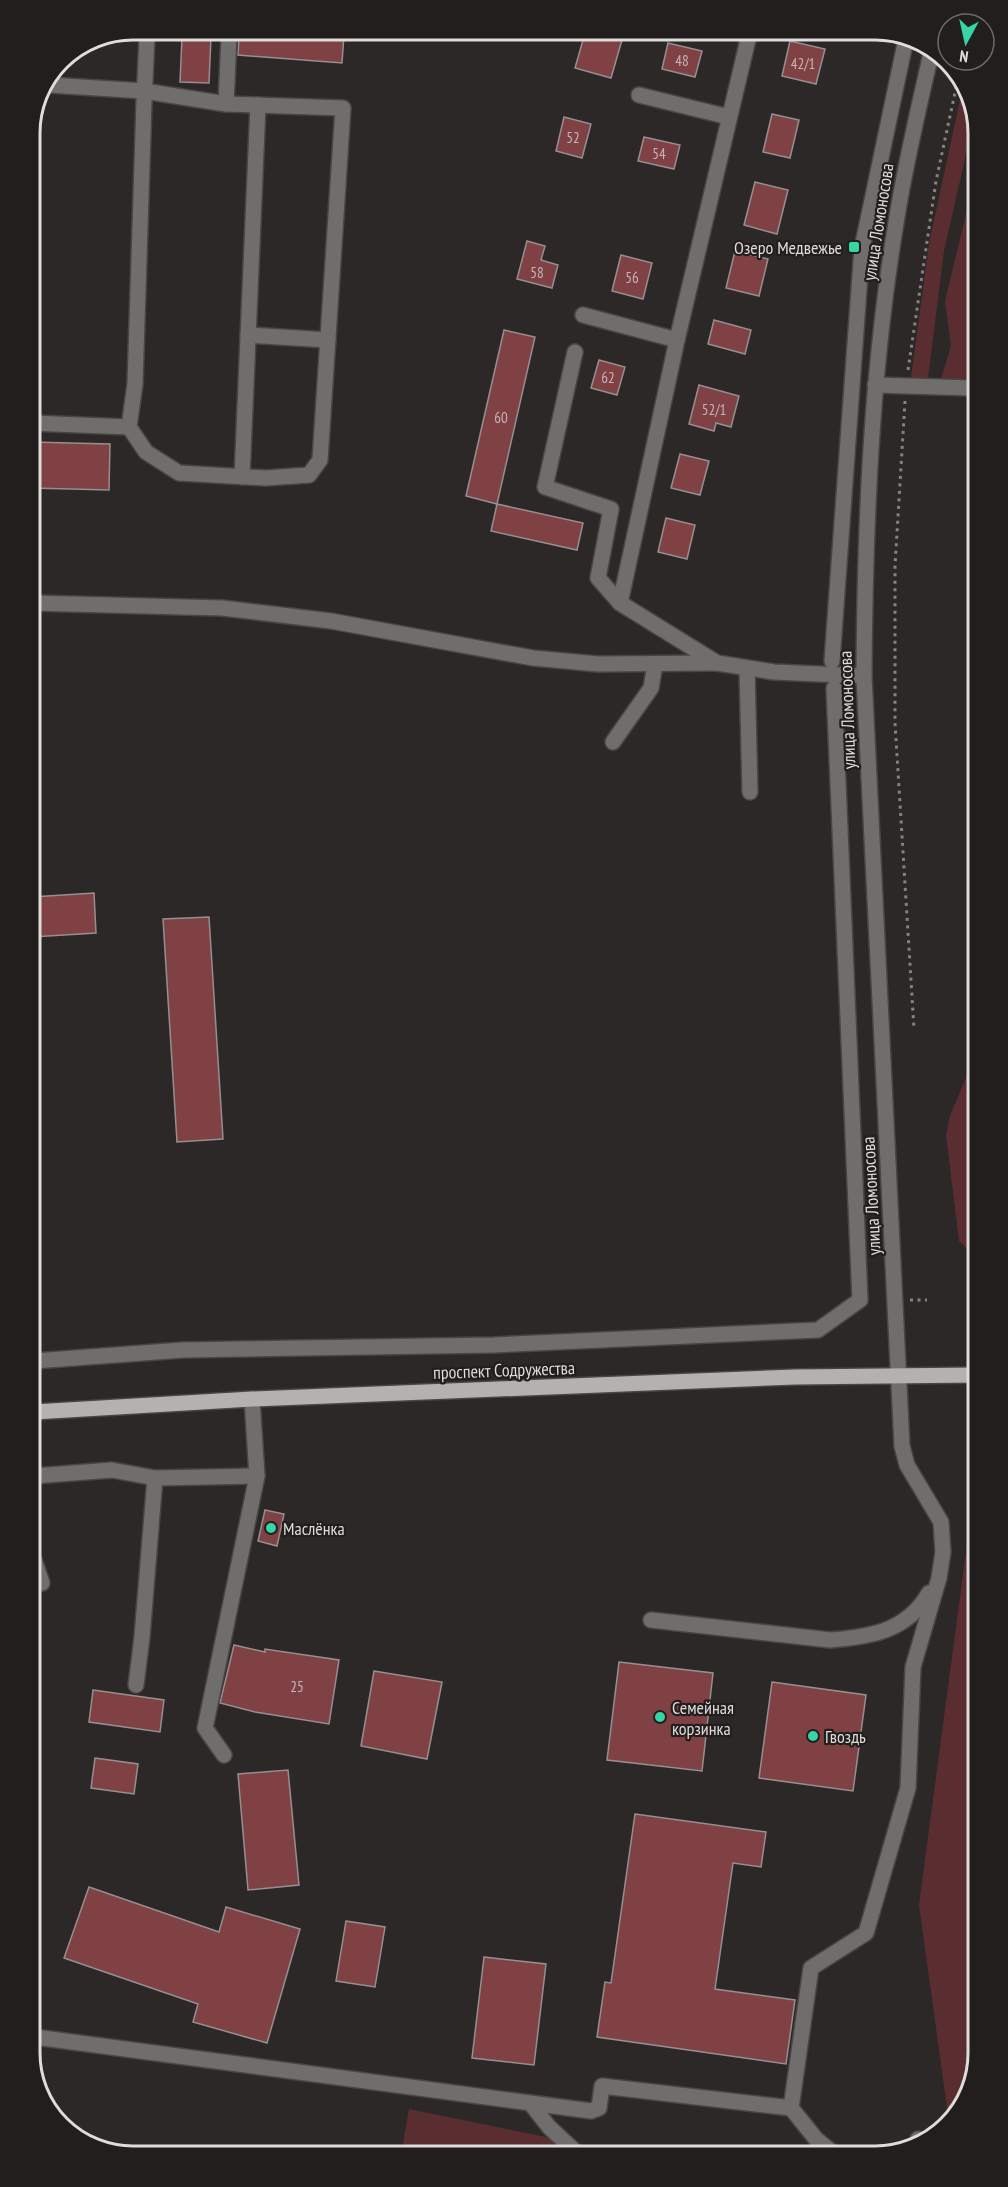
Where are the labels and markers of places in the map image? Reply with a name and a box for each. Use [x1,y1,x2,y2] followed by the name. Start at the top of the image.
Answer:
[734,236,842,259] place label: Озеро Медвежье
[847,240,861,254] marker: Озеро Медвежье
[283,1517,345,1540] place label: Маслёнка
[264,1521,278,1535] marker: Маслёнка
[672,1696,734,1740] place label: Семейная корзинка
[653,1710,667,1724] marker: Семейная корзинка
[825,1725,866,1748] place label: Гвоздь
[806,1729,820,1743] marker: Гвоздь

